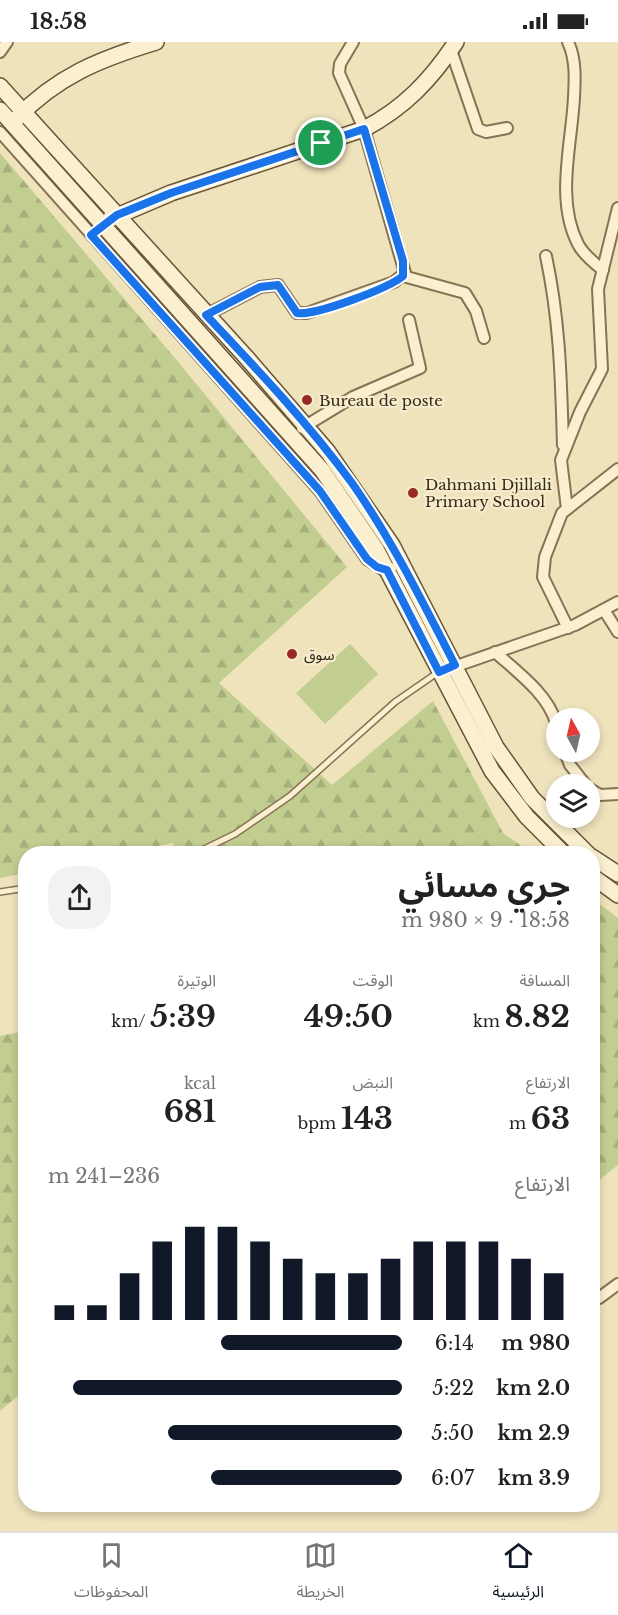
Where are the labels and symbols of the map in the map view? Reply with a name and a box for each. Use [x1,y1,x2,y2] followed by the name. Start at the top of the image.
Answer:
[295,117,346,168] pin
[319,391,443,410] place label: Bureau de poste
[300,393,314,407] marker: Bureau de poste
[425,475,552,511] place label: Dahmani Djillali Primary School
[406,486,420,500] marker: Dahmani Djillali Primary School
[304,645,335,664] place label: سوق
[285,647,299,661] marker: سوق
[546,708,600,762] north arrow

